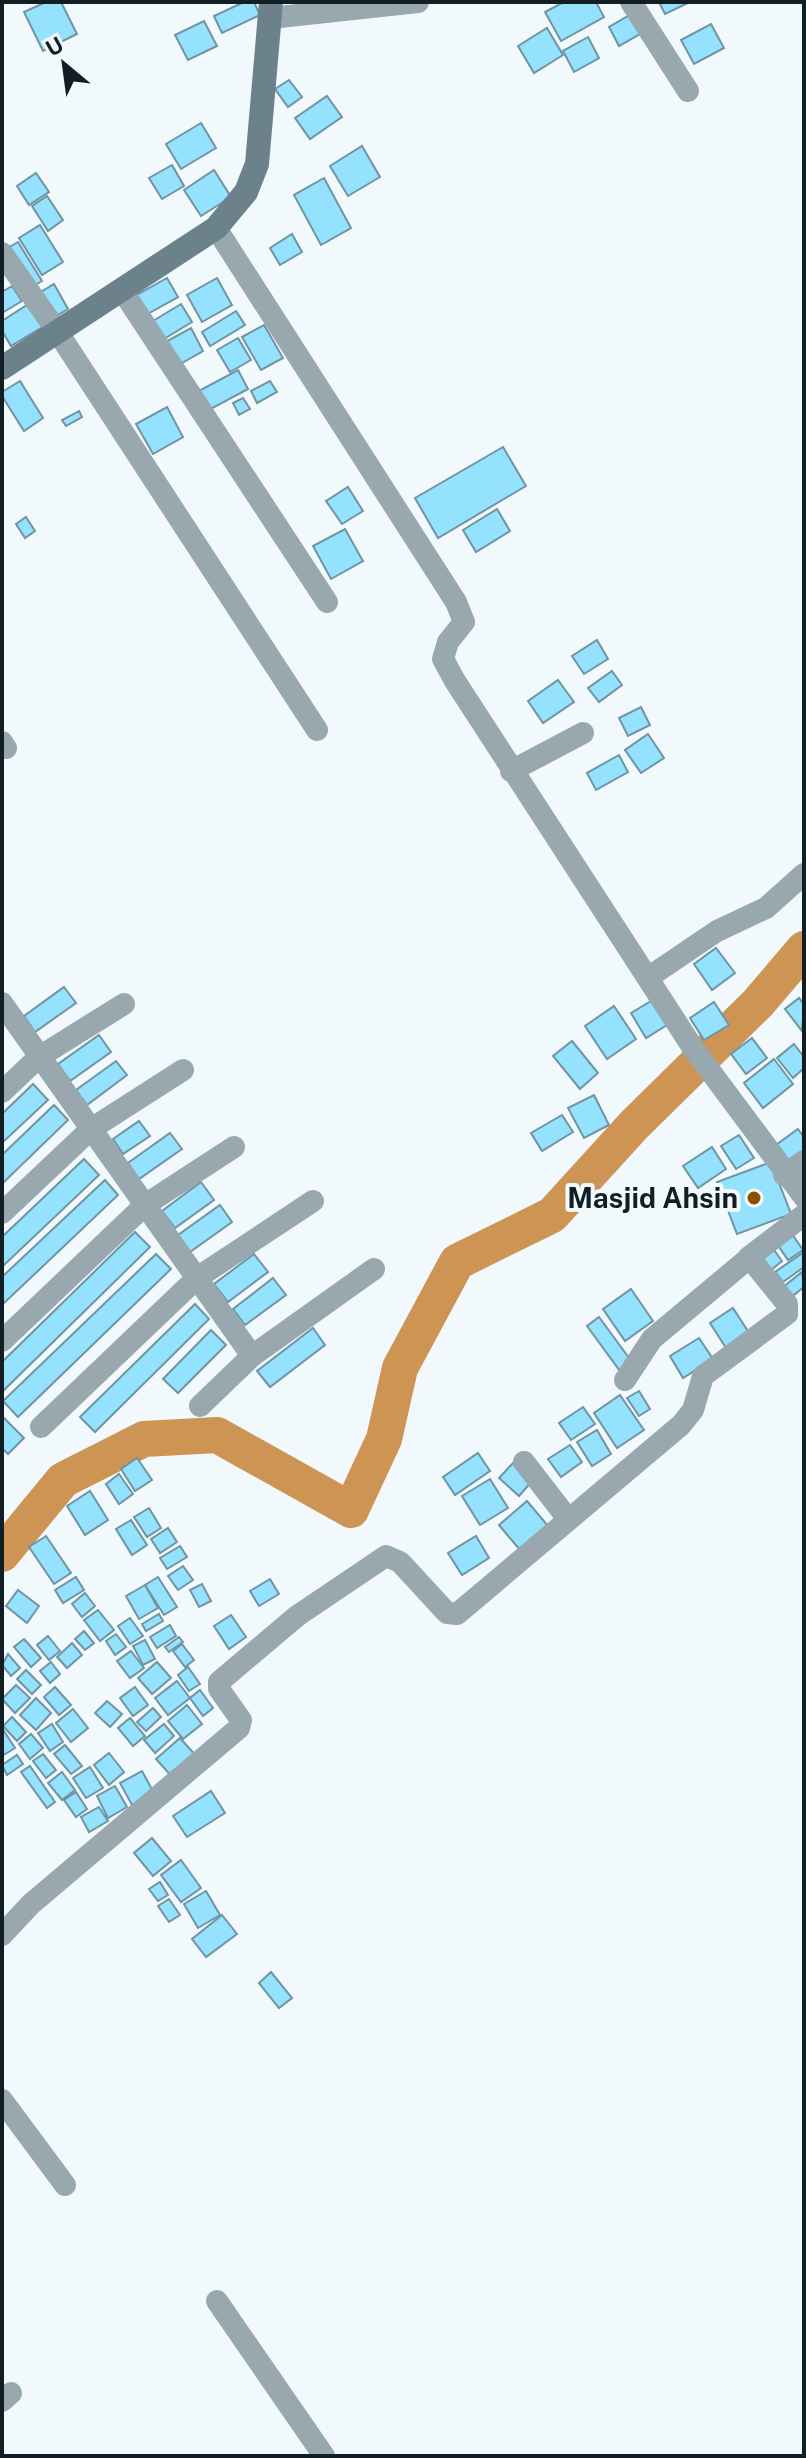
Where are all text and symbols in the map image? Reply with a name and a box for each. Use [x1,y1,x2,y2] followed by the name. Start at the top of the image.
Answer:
[24,24,104,104] north arrow
[41,31,68,62] text: U
[567,1181,738,1214] place label: Masjid Ahsin
[745,1189,763,1207] marker: Masjid Ahsin

